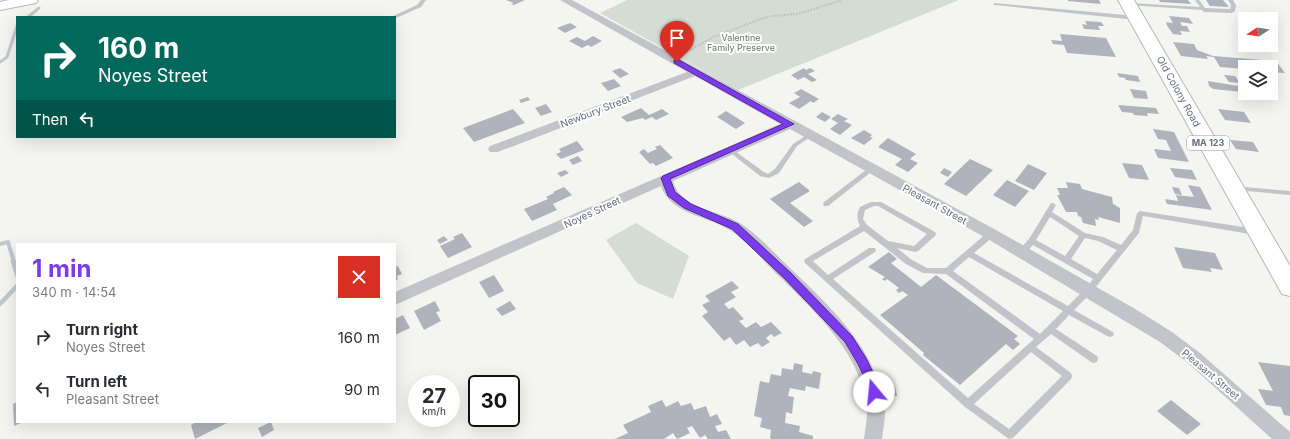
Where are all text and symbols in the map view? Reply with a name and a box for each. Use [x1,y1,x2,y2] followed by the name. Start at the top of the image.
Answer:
[1238,12,1278,52] north arrow
[1238,12,1278,100] map controls
[660,21,694,62] pin
[666,27,688,49] icon: arrive
[98,31,179,65] text: 160 m
[32,32,84,84] icon: right
[707,32,775,53] park label: Valentine Family Preserve
[1155,54,1203,128] street label: Old Colony Road
[1238,60,1278,100] button: layers
[98,65,208,86] text: Noyes Street
[558,92,632,130] street label: Newbury Street
[76,108,98,130] icon: left
[32,110,68,129] text: Then
[1187,136,1229,150] road number: MA 123
[901,181,970,227] street label: Pleasant Street
[562,193,623,230] street label: Noyes Street
[32,254,91,283] text: 1 min
[338,256,380,298] button: close
[32,284,116,300] text: 340 m · 14:54
[66,320,138,339] text: Turn right
[32,326,54,348] icon: right
[338,328,380,347] text: 160 m
[66,339,145,355] text: Noyes Street
[1180,346,1243,402] street label: Pleasant Street
[853,371,895,413] position arrow
[66,372,127,391] text: Turn left
[468,375,520,427] speed limit sign: 30
[32,378,54,400] icon: left
[344,380,380,399] text: 90 m
[422,384,446,408] text: 27
[66,391,159,407] text: Pleasant Street
[422,405,446,417] text: km/h

